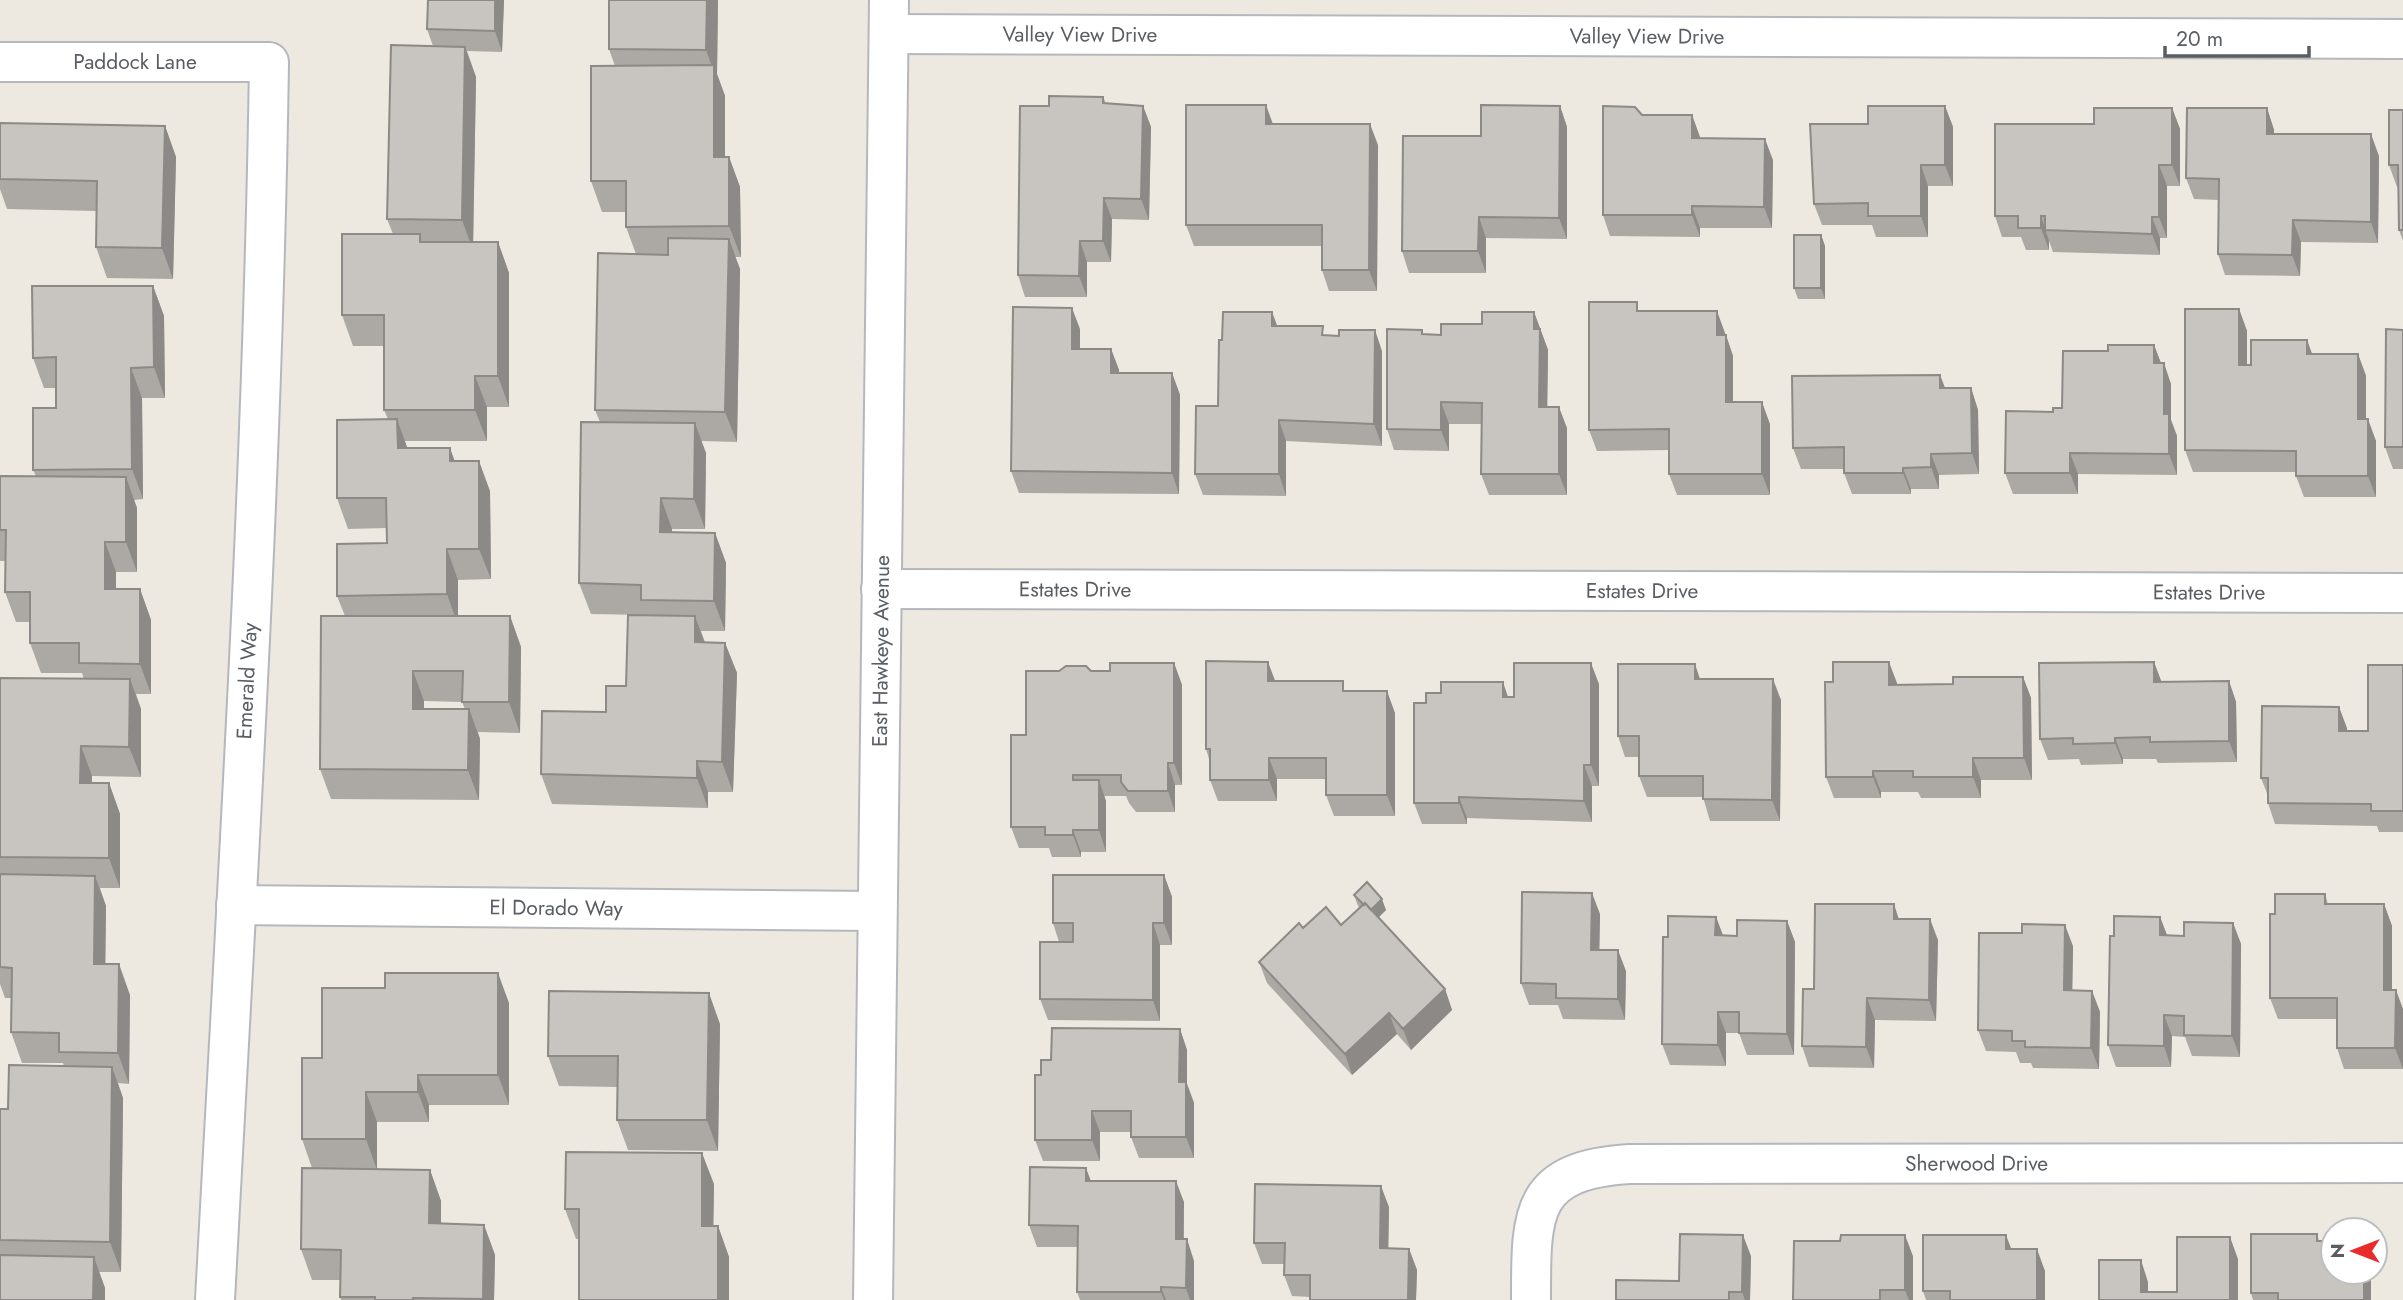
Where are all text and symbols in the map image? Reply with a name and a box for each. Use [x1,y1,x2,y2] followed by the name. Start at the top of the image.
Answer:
[2165,14,2308,58] scale bar
[1003,19,1158,50] street label: Valley View Drive
[1570,21,1725,52] street label: Valley View Drive
[2176,24,2223,54] text: 20 m
[73,47,197,77] street label: Paddock Lane
[865,555,897,747] street label: East Hawkeye Avenue
[1019,574,1131,605] street label: Estates Drive
[1586,576,1698,606] street label: Estates Drive
[2153,577,2265,608] street label: Estates Drive
[229,621,265,740] street label: Emerald Way
[489,892,624,924] street label: El Dorado Way
[1905,1148,2048,1179] street label: Sherwood Drive
[2319,1216,2389,1286] north arrow
[2324,1243,2351,1259] text: N

